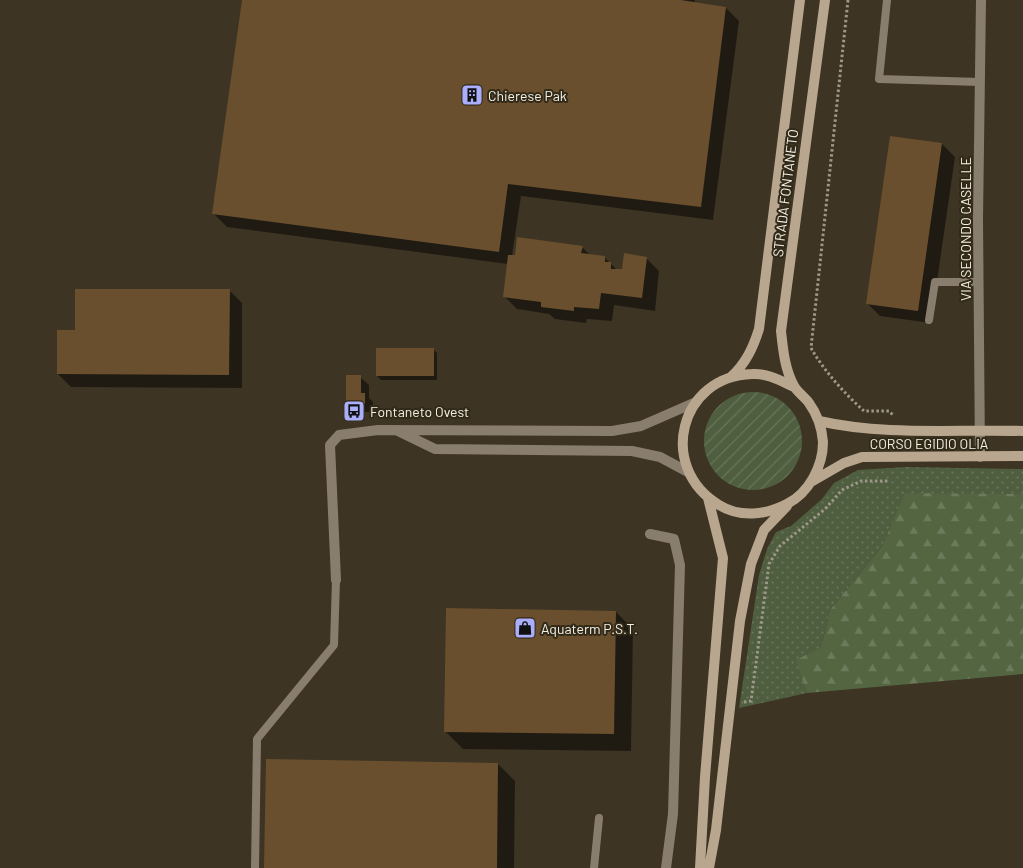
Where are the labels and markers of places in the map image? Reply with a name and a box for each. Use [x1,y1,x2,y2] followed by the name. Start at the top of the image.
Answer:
[460,83,484,107] building icon: Chierese Pak
[488,87,567,104] place label: Chierese Pak
[342,399,366,423] bus stop icon: Fontaneto Ovest
[370,403,469,420] place label: Fontaneto Ovest
[513,616,537,640] shop icon: Aquaterm P.S.T.
[541,620,638,637] place label: Aquaterm P.S.T.

